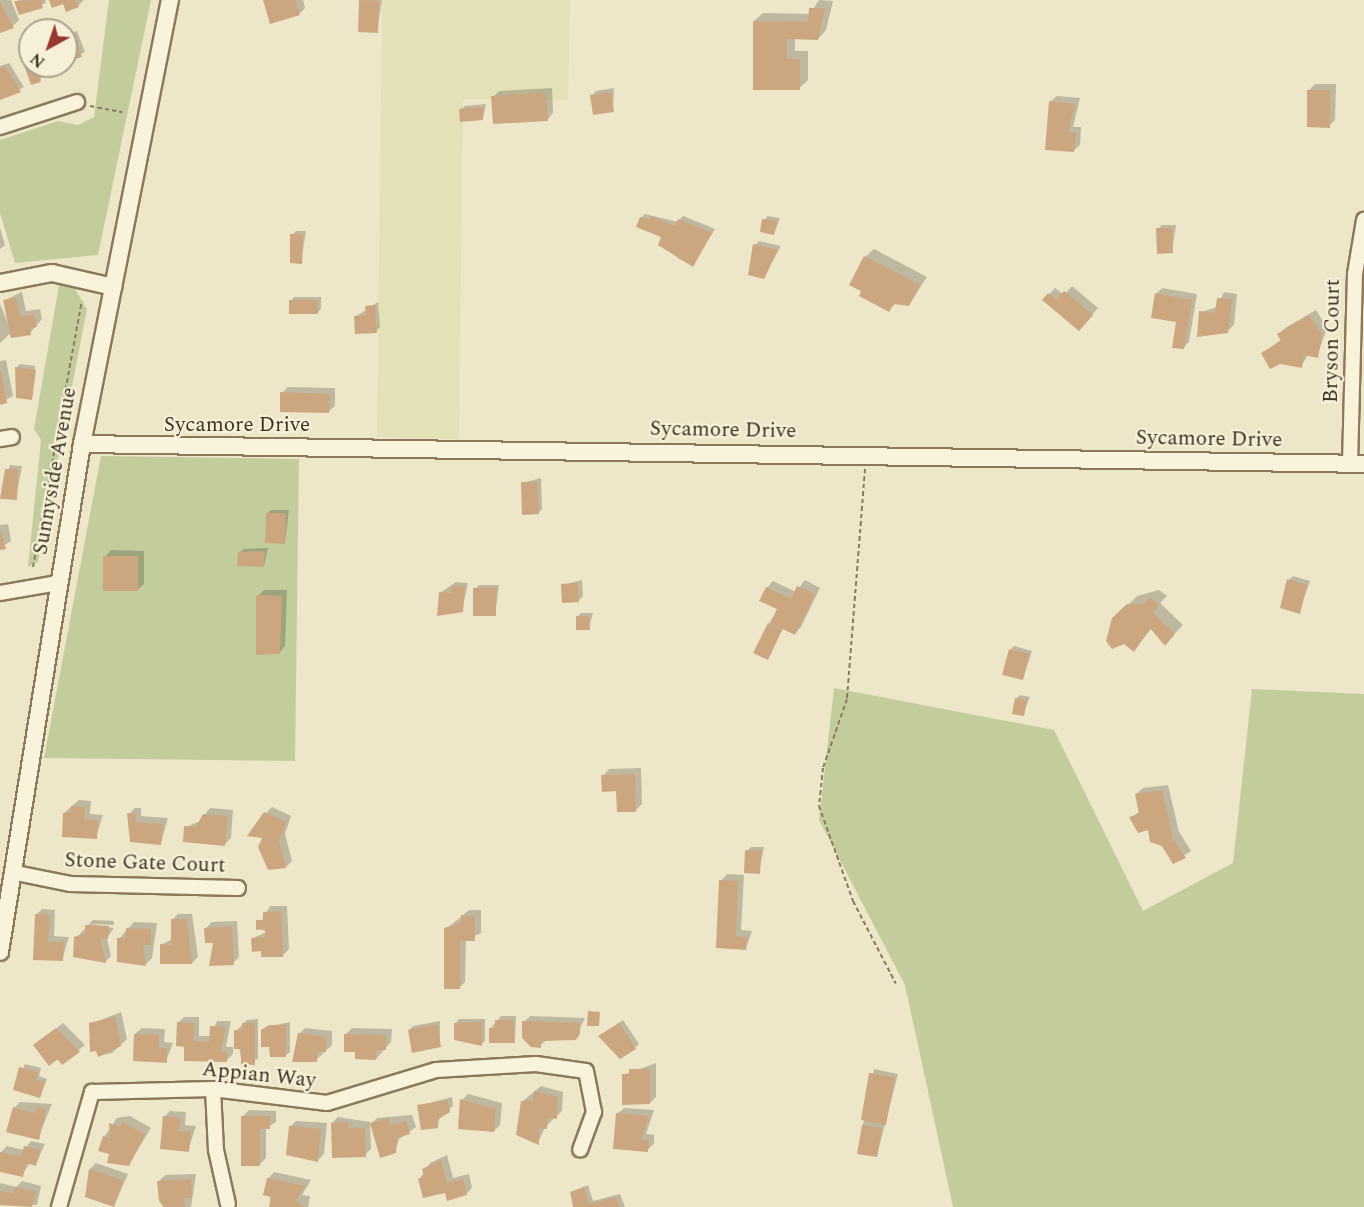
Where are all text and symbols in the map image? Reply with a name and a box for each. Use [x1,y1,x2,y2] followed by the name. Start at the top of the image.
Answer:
[18,18,78,78] north arrow
[25,47,50,74] text: N
[1318,279,1346,403] street label: Bryson Court
[28,385,82,557] street label: Sunnyside Avenue
[164,412,310,438] street label: Sycamore Drive
[650,416,796,444] street label: Sycamore Drive
[1136,425,1282,453] street label: Sycamore Drive
[64,848,226,878] street label: Stone Gate Court
[201,1056,317,1094] street label: Appian Way

